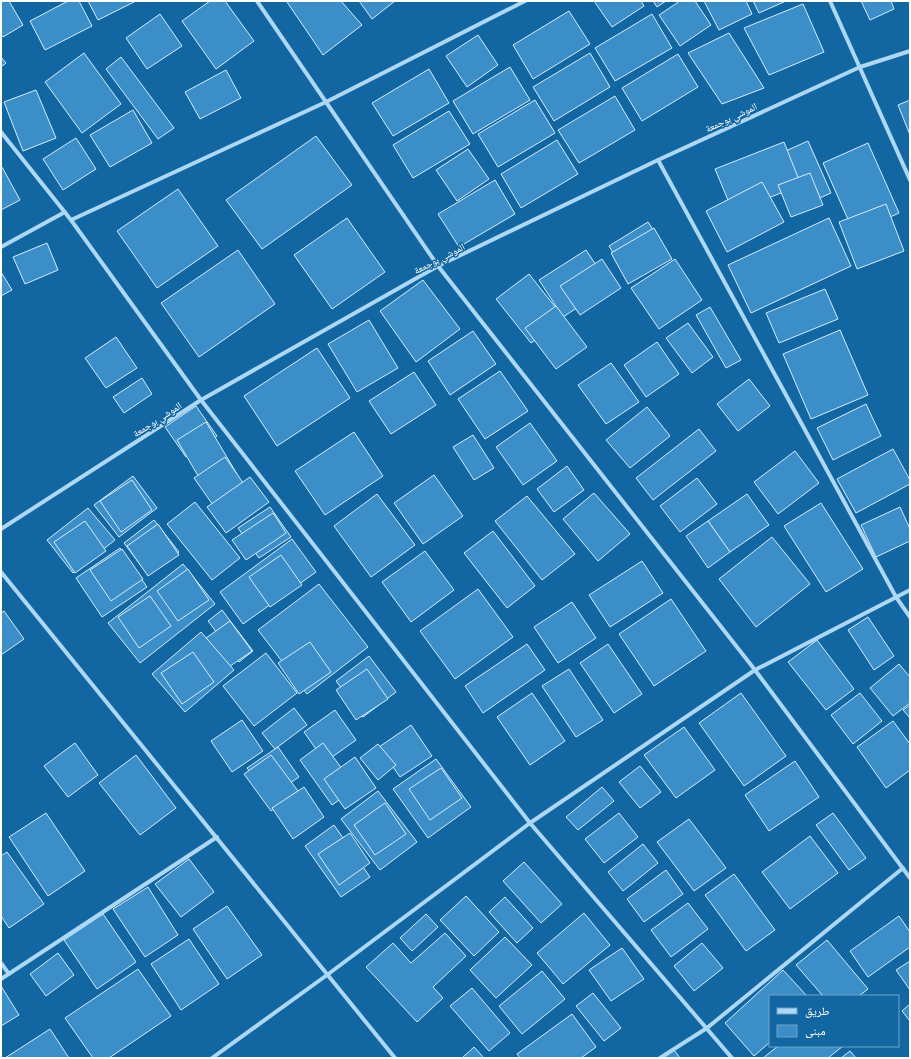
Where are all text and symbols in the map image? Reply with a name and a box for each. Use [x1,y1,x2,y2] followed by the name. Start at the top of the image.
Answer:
[704,101,760,137] street label: الموشي بوجمعة
[412,241,468,278] street label: الموشي بوجمعة
[131,400,185,441] street label: الموشي بوجمعة
[769,995,899,1047] legend
[805,1004,830,1018] text: طريق
[805,1024,826,1038] text: مبنى

